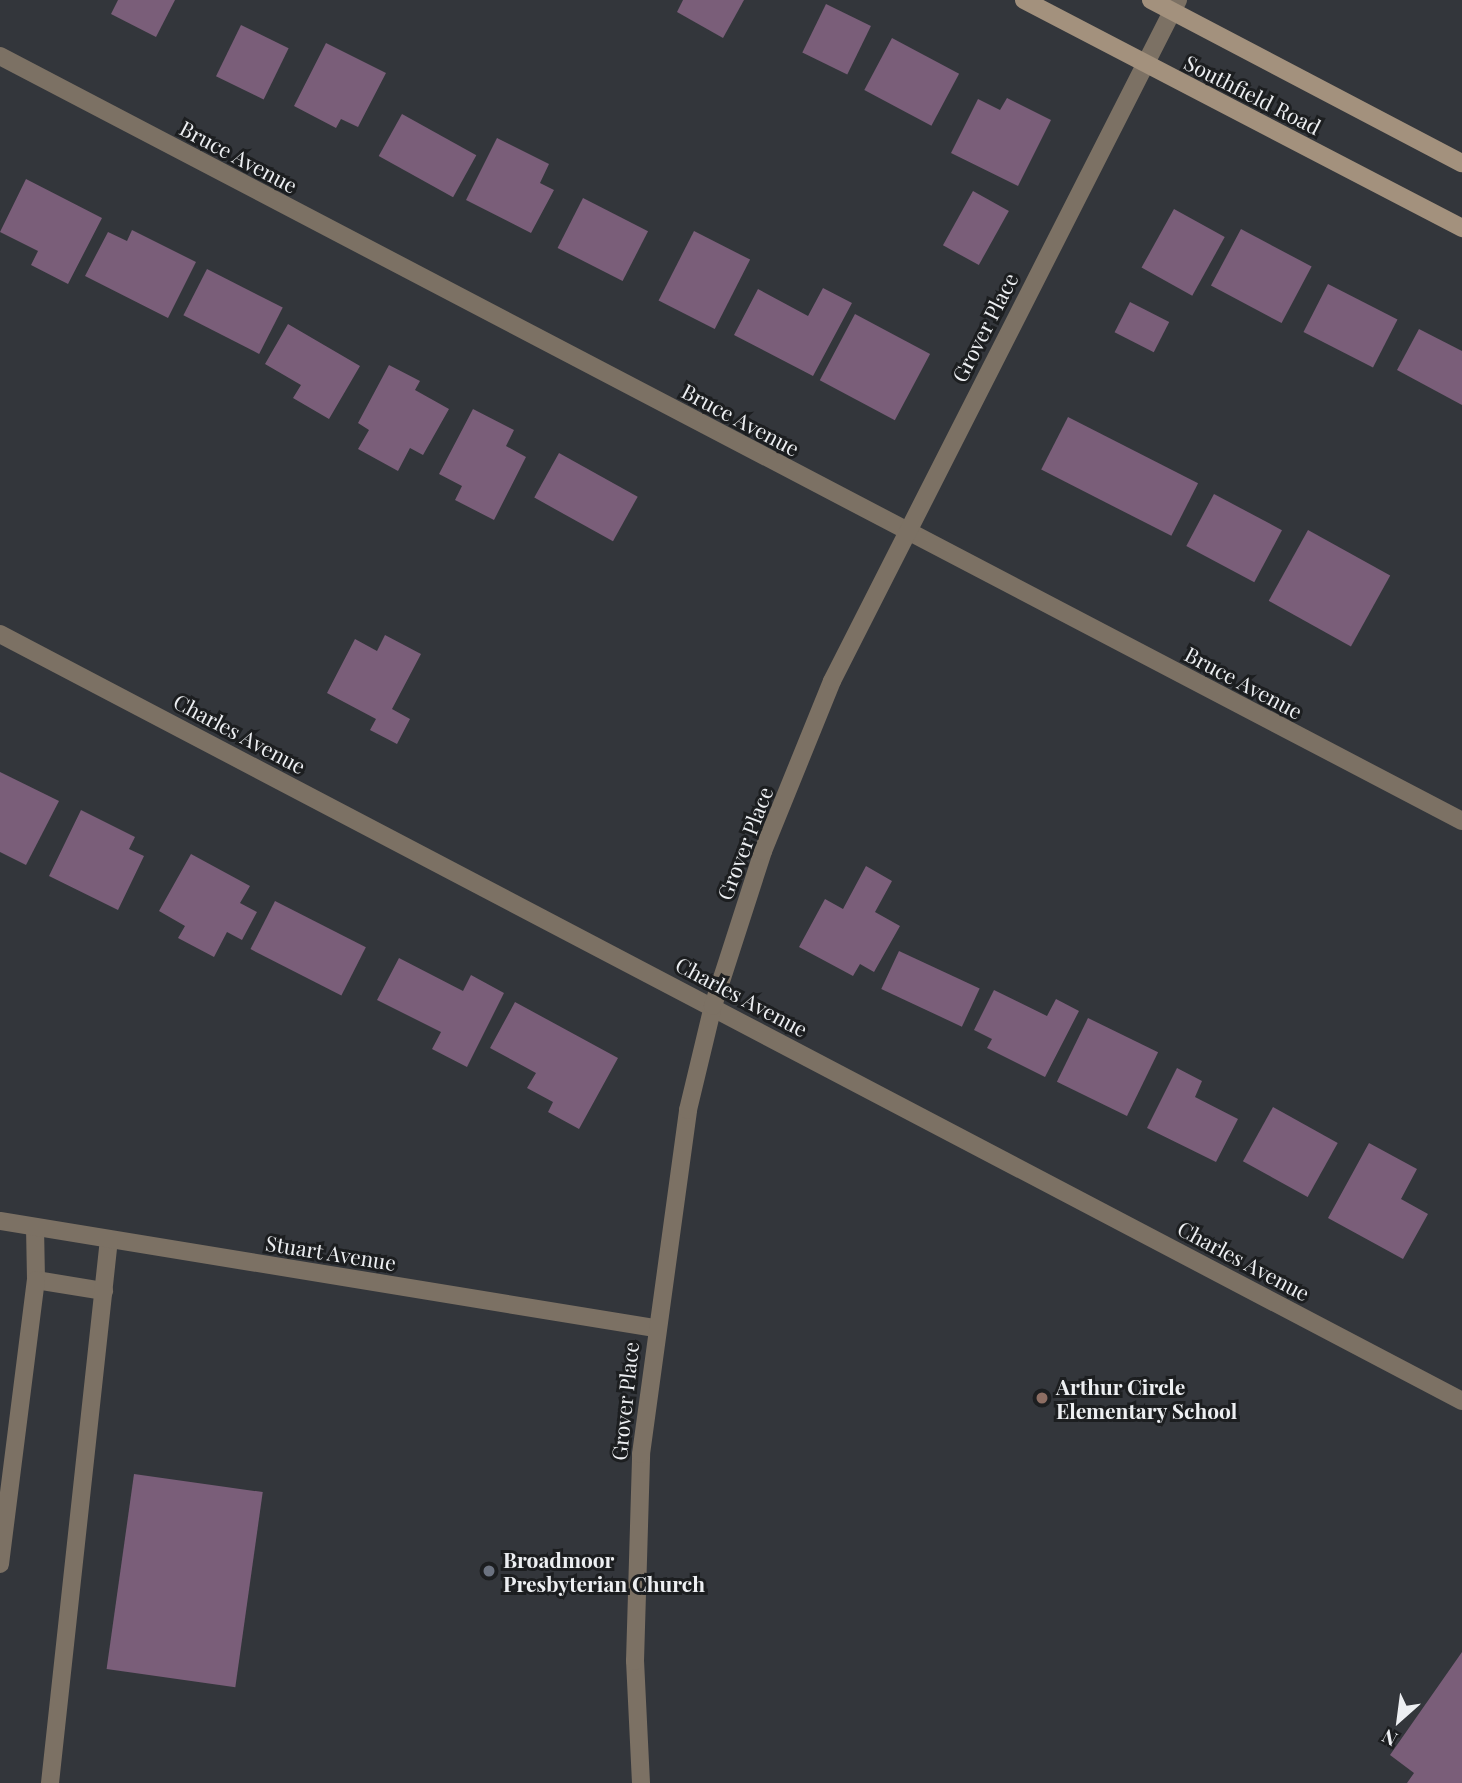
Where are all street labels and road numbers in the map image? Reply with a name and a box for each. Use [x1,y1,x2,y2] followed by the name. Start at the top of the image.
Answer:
[1181,49,1325,139] street label: Southfield Road
[176,114,302,198] street label: Bruce Avenue
[946,268,1022,386] street label: Grover Place
[678,377,804,461] street label: Bruce Avenue
[1181,640,1307,724] street label: Bruce Avenue
[169,687,311,779] street label: Charles Avenue
[711,783,777,903] street label: Grover Place
[671,950,813,1042] street label: Charles Avenue
[1173,1214,1315,1306] street label: Charles Avenue
[263,1229,399,1275] street label: Stuart Avenue
[605,1340,643,1462] street label: Grover Place

